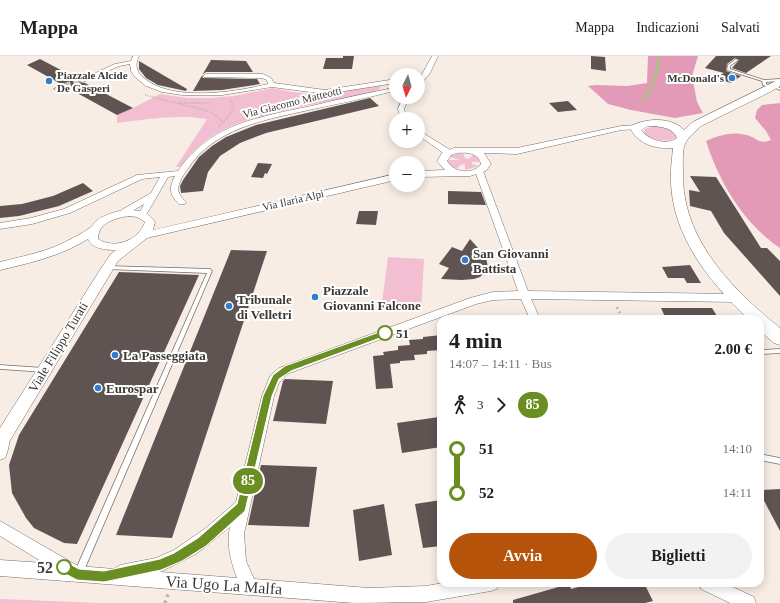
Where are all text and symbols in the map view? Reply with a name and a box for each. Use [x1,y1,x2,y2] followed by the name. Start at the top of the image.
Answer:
[20,17,78,38] text: Mappa
[575,20,614,35] text: Mappa
[636,20,699,35] text: Indicazioni
[721,20,760,35] text: Salvati
[389,68,425,104] north arrow
[389,68,425,192] map controls
[57,69,128,94] place label: Piazzale Alcide De Gasperi
[667,72,725,84] place label: McDonald's
[727,73,737,83] marker: McDonald's
[44,76,54,86] marker: Piazzale Alcide De Gasperi
[241,84,343,120] street label: Via Giacomo Matteotti
[389,112,425,148] button: +
[389,156,425,192] button: −
[261,187,325,213] street label: Via Ilaria Alpi
[473,246,549,276] place label: San Giovanni Battista
[460,255,470,265] marker: San Giovanni Battista
[323,283,421,313] place label: Piazzale Giovanni Falcone
[237,292,292,322] place label: Tribunale di Velletri
[310,292,320,302] marker: Piazzale Giovanni Falcone
[25,299,91,395] street label: Viale Filippo Turati
[224,301,234,311] marker: Tribunale di Velletri
[377,325,393,341] marker: 51
[396,326,409,341] place label: 51
[449,328,502,353] text: 4 min
[715,341,752,357] text: 2.00 €
[123,348,206,363] place label: La Passeggiata
[110,350,120,360] marker: La Passeggiata
[449,356,552,371] text: 14:07 – 14:11 · Bus
[106,381,159,396] place label: Eurospar
[93,383,103,393] marker: Eurospar
[449,394,471,416] icon: walk
[490,394,512,416] icon: forward
[477,397,484,412] text: 3
[526,397,540,412] text: 85
[479,441,494,457] text: 51
[722,441,752,456] text: 14:10
[230,468,266,494] line badge: 85
[241,473,255,488] text: 85
[479,485,494,501] text: 52
[723,485,752,500] text: 14:11
[449,533,597,579] button: Avvia
[605,533,752,579] button: Biglietti
[37,559,53,576] place label: 52
[56,559,72,575] marker: 52
[165,572,283,599] street label: Via Ugo La Malfa

